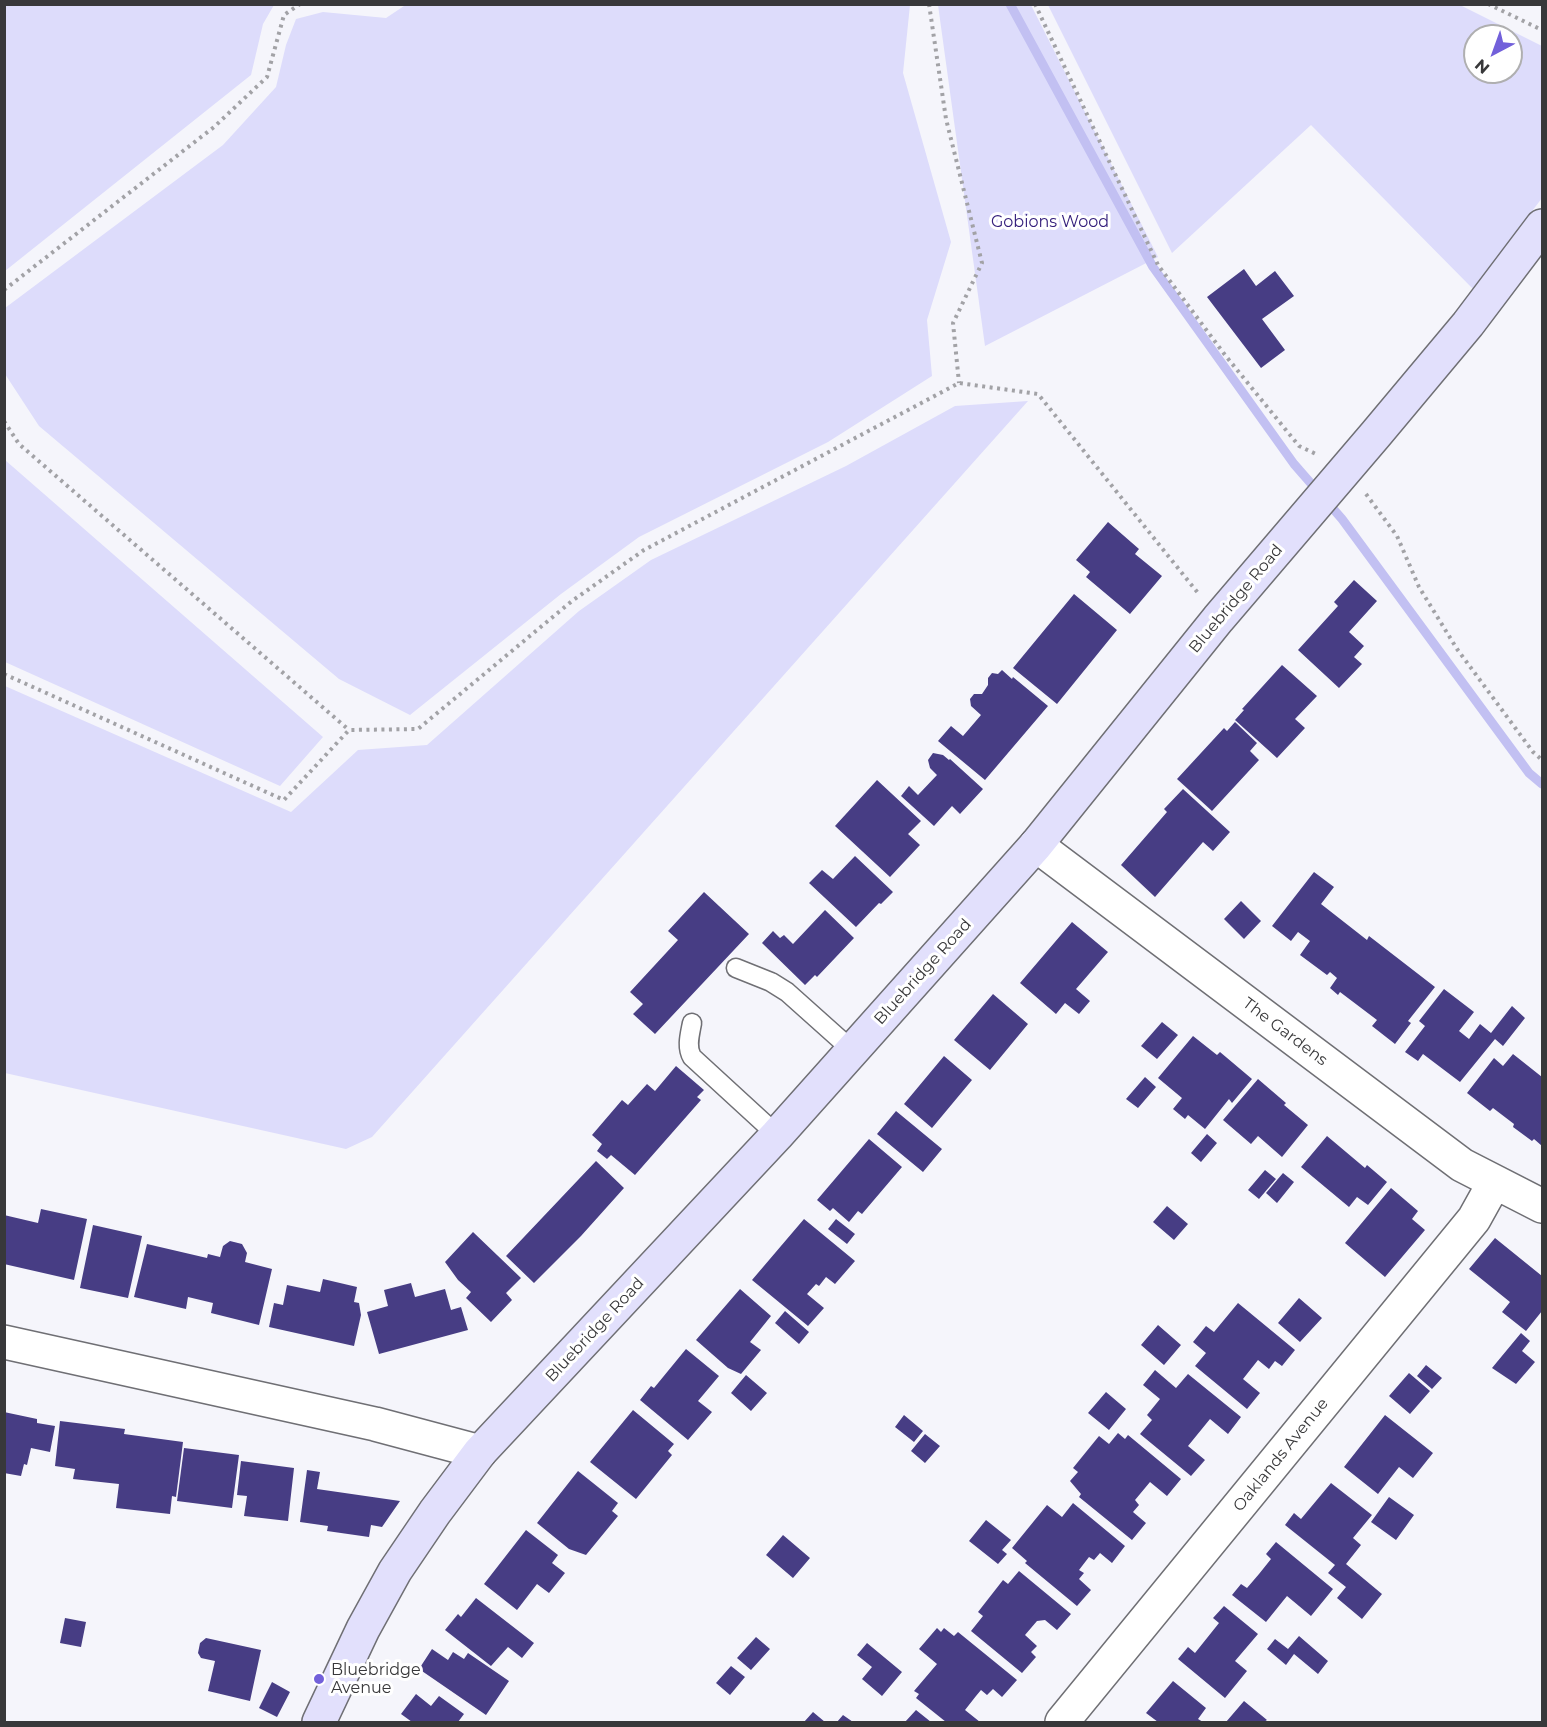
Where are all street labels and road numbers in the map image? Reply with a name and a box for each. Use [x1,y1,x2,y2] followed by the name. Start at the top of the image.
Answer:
[1185,541,1287,657] street label: Bluebridge Road
[870,915,976,1029] street label: Bluebridge Road
[1239,994,1331,1070] street label: The Gardens
[542,1274,648,1386] street label: Bluebridge Road
[1229,1394,1333,1516] street label: Oaklands Avenue

